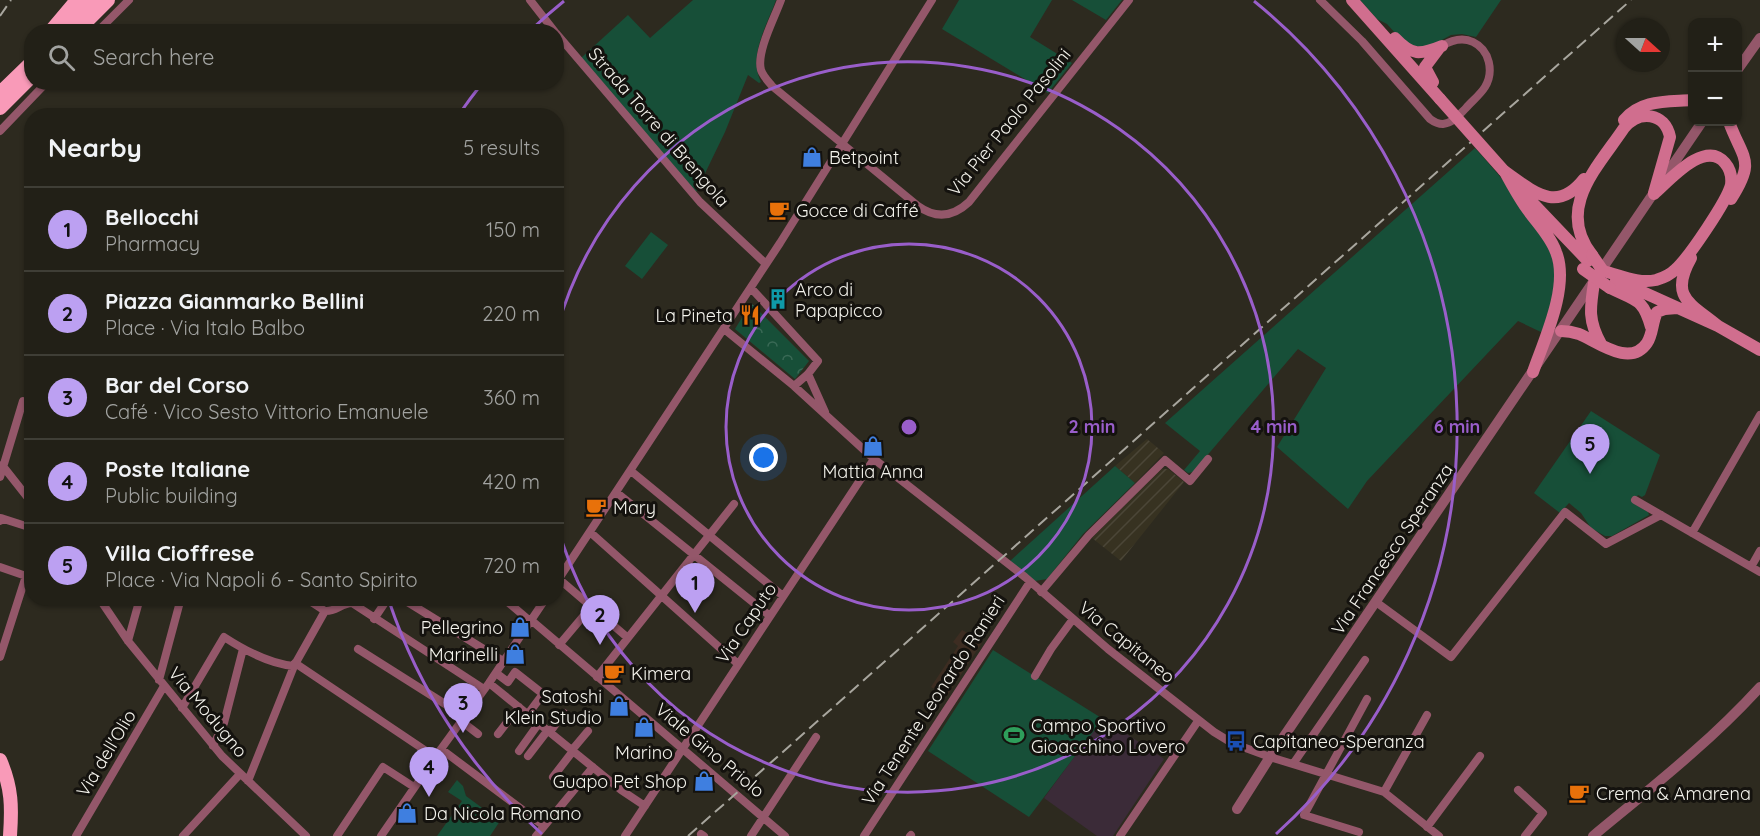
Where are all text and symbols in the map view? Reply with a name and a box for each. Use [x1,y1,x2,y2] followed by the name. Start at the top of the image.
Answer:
[1616,18,1670,72] north arrow
[1688,18,1742,126] map controls
[1688,18,1742,72] button: +
[24,24,564,90] search box
[45,41,78,74] icon: search
[583,42,735,212] street label: Strada Torre di Brengola
[93,43,214,71] text: Search here
[942,43,1076,201] street label: Via Pier Paolo Pasolini
[1688,72,1742,126] button: −
[48,131,142,164] text: Nearby
[463,135,540,160] text: 5 results
[800,145,824,169] shop icon: Betpoint
[829,146,899,169] place label: Betpoint
[767,198,791,222] cafe icon: Gocce di Caffé
[796,199,919,222] place label: Gocce di Caffé
[105,203,199,231] text: Bellocchi
[64,217,71,242] text: 1
[486,217,540,242] text: 150 m
[105,231,200,256] text: Pharmacy
[795,278,883,322] place label: Arco di Papapicco
[105,287,364,315] text: Piazza Gianmarko Bellini
[766,287,790,311] building icon: Arco di Papapicco
[62,301,73,326] text: 2
[482,301,540,326] text: 220 m
[738,303,762,327] restaurant icon: La Pineta
[655,304,733,327] place label: La Pineta
[105,315,305,340] text: Place · Via Italo Balbo
[105,371,249,399] text: Bar del Corso
[62,385,73,410] text: 3
[483,385,540,410] text: 360 m
[105,399,429,424] text: Café · Vico Sesto Vittorio Emanuele
[1069,415,1115,438] text: 2 min
[1250,415,1298,438] text: 4 min
[1434,415,1480,438] text: 6 min
[899,417,919,437] centre of rings
[1570,424,1610,474] pin: 5
[861,434,885,458] shop icon: Mattia Anna
[749,443,778,472] your location
[105,455,250,483] text: Poste Italiane
[1326,459,1458,639] street label: Via Francesco Speranza
[822,460,924,483] place label: Mattia Anna
[62,469,73,494] text: 4
[483,469,540,494] text: 420 m
[105,483,238,508] text: Public building
[584,495,608,519] cafe icon: Mary
[613,496,656,519] place label: Mary
[105,539,255,567] text: Villa Cioffrese
[62,553,73,578] text: 5
[483,553,540,578] text: 720 m
[676,564,714,613] pin: 1
[105,567,418,592] text: Place · Via Napoli 6 - Santo Spirito
[711,578,781,668] street label: Via Caputo
[856,591,1010,809] street label: Via Tenente Leonardo Ranieri
[580,596,620,645] pin: 2
[1074,596,1180,688] street label: Via Capitaneo
[508,615,532,639] shop icon: Pellegrino
[421,616,503,639] place label: Pellegrino
[503,642,527,666] shop icon: Marinelli
[429,643,498,666] place label: Marinelli
[602,661,626,685] cafe icon: Kimera
[163,662,253,762] street label: Via Modugno
[631,662,691,685] place label: Kimera
[444,684,482,733] pin: 3
[504,685,602,729] place label: Satoshi Klein Studio
[607,694,631,718] shop icon: Satoshi Klein Studio
[651,698,769,802] street label: Viale Gino Priolo
[71,705,141,801] street label: Via dell'Olio
[1031,714,1185,758] place label: Campo Sportivo Gioacchino Lovero
[632,715,656,739] shop icon: Marino
[1002,723,1026,747] sports icon: Campo Sportivo Gioacchino Lovero
[1224,729,1248,753] bus stop icon: Capitaneo-Speranza
[1253,730,1425,753] place label: Capitaneo-Speranza
[615,741,673,764] place label: Marino
[410,748,448,797] pin: 4
[692,769,716,793] shop icon: Guapo Pet Shop
[553,770,687,793] place label: Guapo Pet Shop
[1567,781,1591,805] cafe icon: Crema & Amarena
[1596,782,1751,805] place label: Crema & Amarena
[395,801,419,825] shop icon: Da Nicola Romano
[424,802,581,825] place label: Da Nicola Romano

